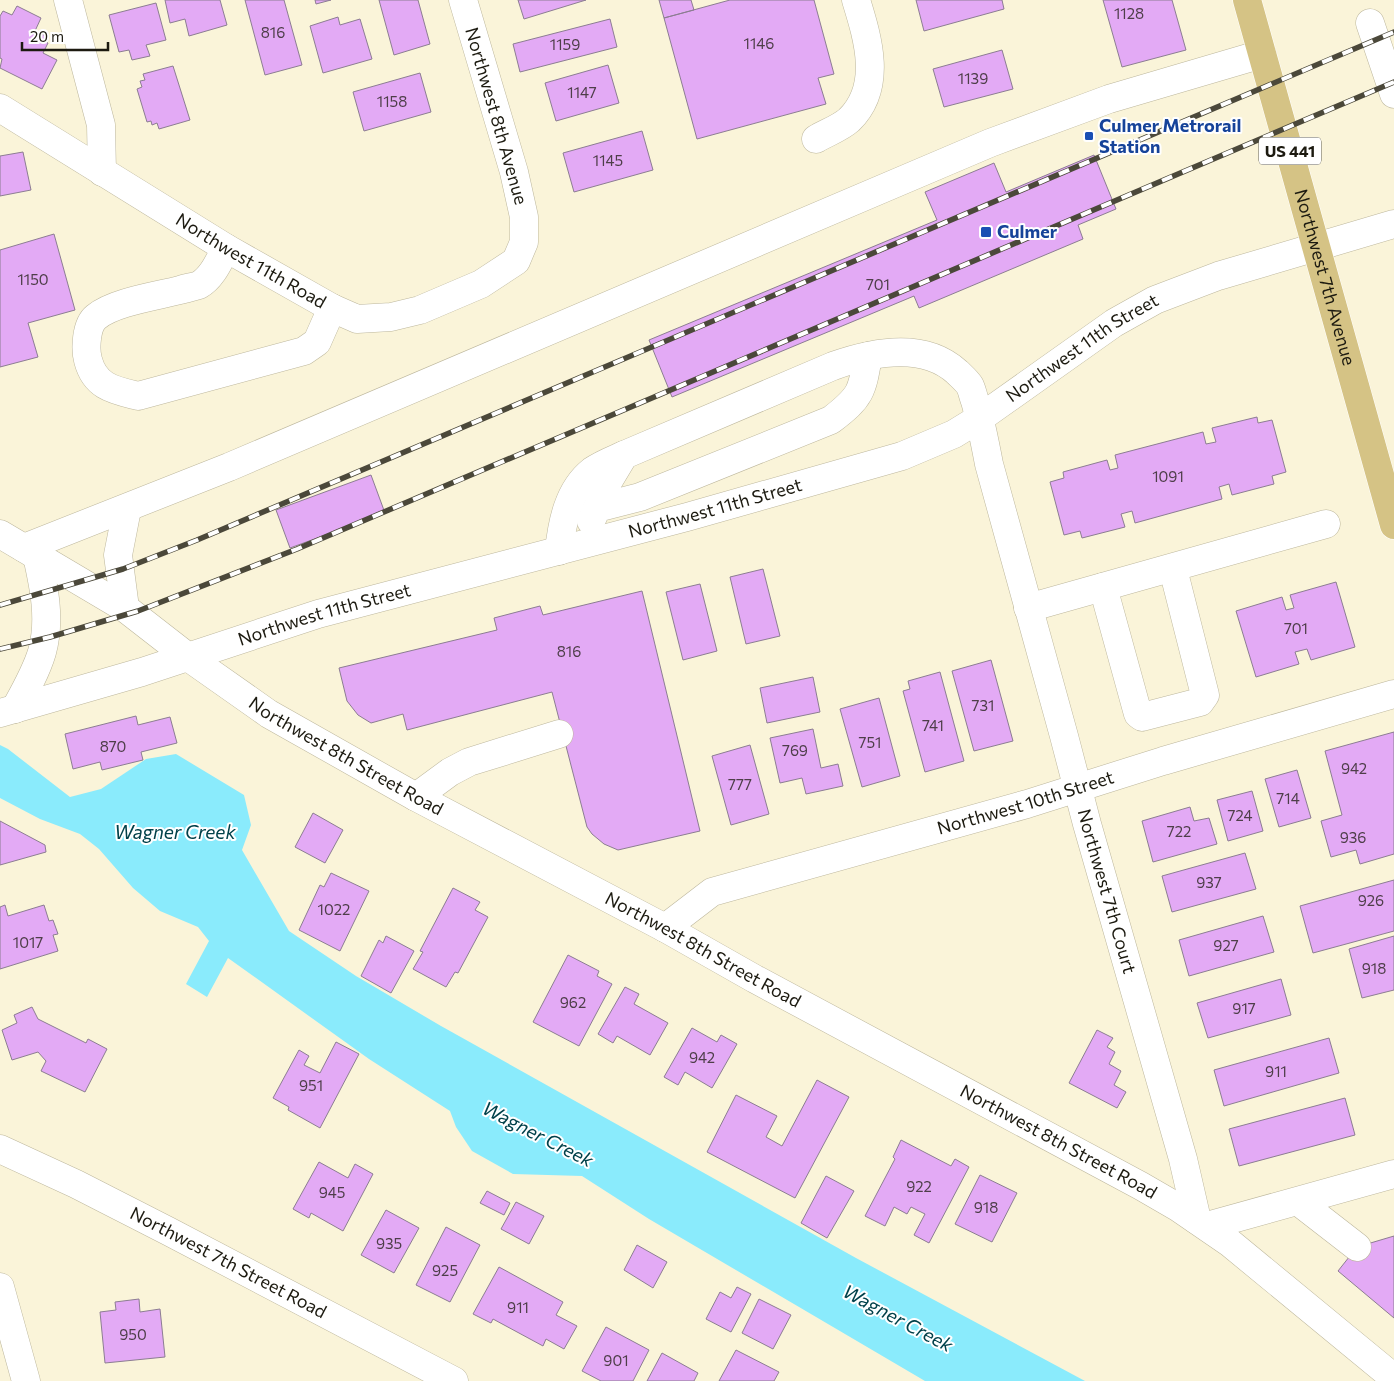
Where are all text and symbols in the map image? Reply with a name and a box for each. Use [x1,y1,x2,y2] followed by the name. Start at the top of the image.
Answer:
[1114,4,1144,22] house number: 1128
[22,20,109,52] scale bar
[261,23,285,41] house number: 816
[461,24,533,207] street label: Northwest 8th Avenue
[30,27,64,45] text: 20 m
[744,34,774,52] house number: 1146
[550,35,580,53] house number: 1159
[958,69,988,87] house number: 1139
[567,83,597,101] house number: 1147
[377,92,407,110] house number: 1158
[1099,114,1241,157] place label: Culmer Metrorail Station
[1083,130,1095,142] marker: Culmer Metrorail Station
[1259,138,1321,164] road number: US 441
[593,151,623,169] house number: 1145
[1290,186,1361,368] street label: Northwest 7th Avenue
[172,208,331,313] street label: Northwest 11th Road
[997,220,1058,242] place label: Culmer
[979,225,993,239] marker: Culmer
[17,270,49,288] house number: 1150
[866,275,890,293] house number: 701
[1001,288,1162,406] street label: Northwest 11th Street
[1152,467,1184,485] house number: 1091
[626,473,804,542] street label: Northwest 11th Street
[235,578,413,650] street label: Northwest 11th Street
[1284,619,1308,637] house number: 701
[557,642,581,660] house number: 816
[245,691,447,819] street label: Northwest 8th Street Road
[972,696,994,714] house number: 731
[922,716,944,734] house number: 741
[859,733,881,751] house number: 751
[100,737,126,755] house number: 870
[782,741,808,759] house number: 769
[1341,759,1367,777] house number: 942
[934,765,1116,839] street label: Northwest 10th Street
[728,775,752,793] house number: 777
[1276,789,1300,807] house number: 714
[1074,806,1141,976] street label: Northwest 7th Court
[1228,806,1252,824] house number: 724
[114,820,236,843] water label: Wagner Creek
[1167,822,1191,840] house number: 722
[1340,828,1366,846] house number: 936
[1196,873,1222,891] house number: 937
[602,886,805,1012] street label: Northwest 8th Street Road
[1358,891,1384,909] house number: 926
[318,900,350,918] house number: 1022
[13,933,43,951] house number: 1017
[1213,936,1239,954] house number: 927
[1362,959,1386,977] house number: 918
[560,993,586,1011] house number: 962
[1232,999,1256,1017] house number: 917
[689,1048,715,1066] house number: 942
[1265,1062,1287,1080] house number: 911
[299,1076,323,1094] house number: 951
[957,1079,1161,1203] street label: Northwest 8th Street Road
[479,1096,598,1172] water label: Wagner Creek
[906,1177,932,1195] house number: 922
[319,1183,345,1201] house number: 945
[974,1198,998,1216] house number: 918
[127,1201,331,1322] street label: Northwest 7th Street Road
[376,1234,402,1252] house number: 935
[432,1261,458,1279] house number: 925
[839,1279,958,1357] water label: Wagner Creek
[507,1298,529,1316] house number: 911
[119,1325,147,1343] house number: 950
[603,1351,629,1369] house number: 901

